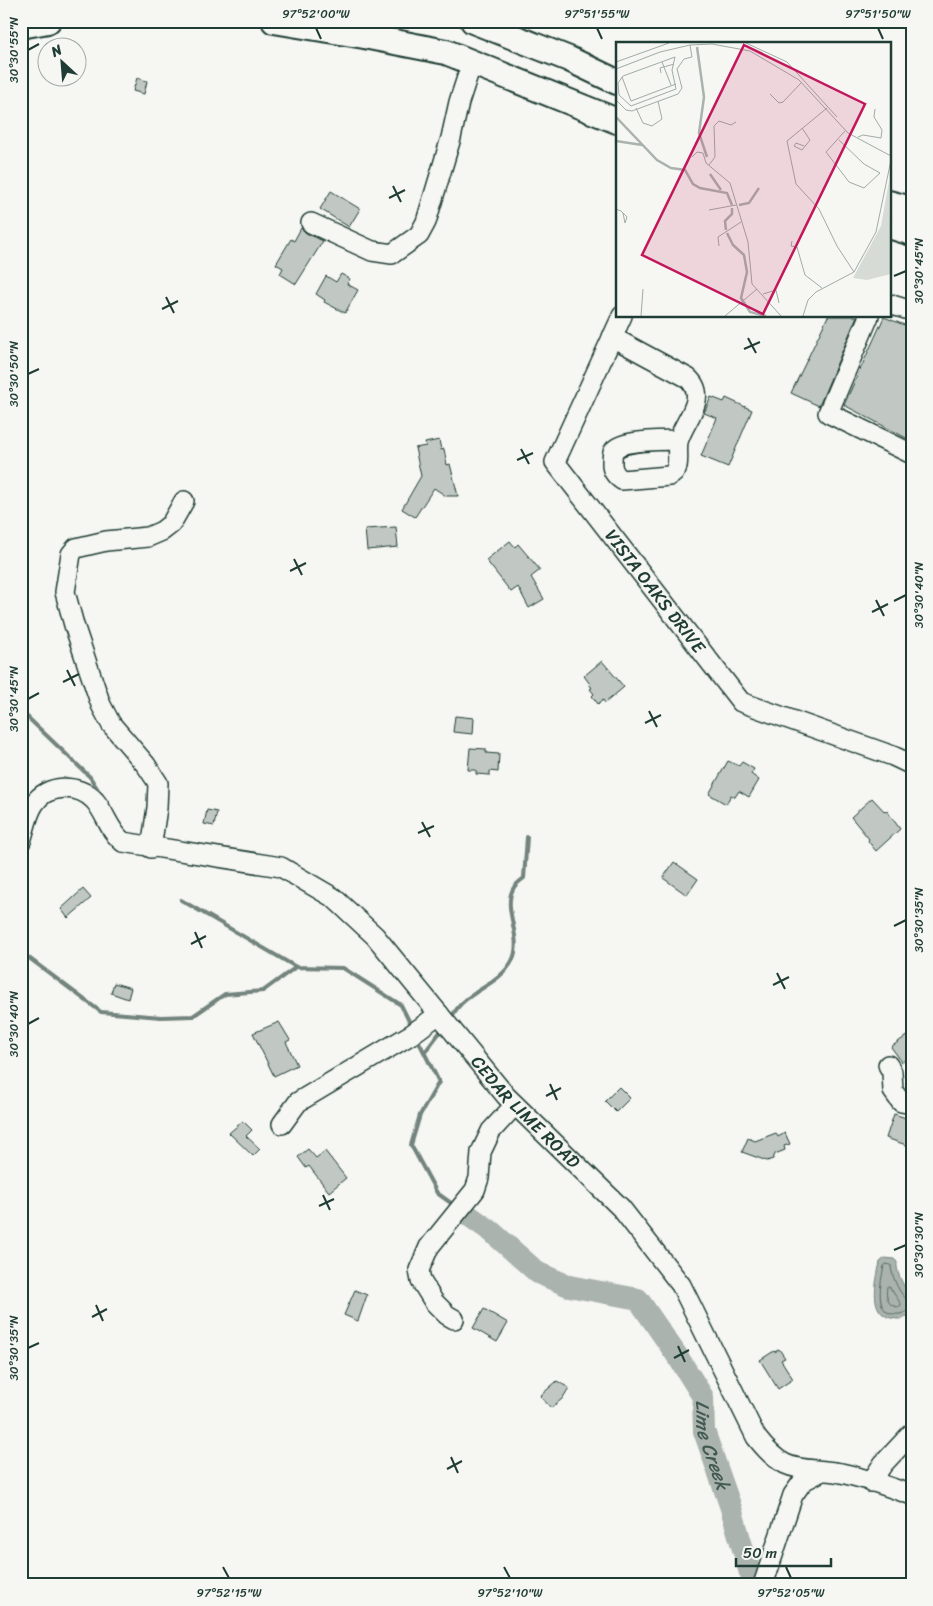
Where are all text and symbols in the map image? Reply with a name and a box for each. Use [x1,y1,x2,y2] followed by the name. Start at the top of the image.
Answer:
[282,3,350,25] text: 97°52'00"W
[564,3,630,25] text: 97°51'55"W
[845,3,911,25] text: 97°51'50"W
[3,16,25,83] text: 30°30'55"N
[46,37,67,65] text: N
[38,38,88,88] north arrow
[616,42,890,318] inset map
[908,237,930,304] text: 30°30'45"N
[3,340,25,407] text: 30°30'50"N
[596,522,714,661] street label: VISTA OAKS DRIVE
[908,561,930,628] text: 30°30'40"N
[3,665,25,732] text: 30°30'45"N
[908,887,930,953] text: 30°30'35"N
[3,990,25,1057] text: 30°30'40"N
[463,1048,588,1177] street label: CEDAR LIME ROAD
[908,1212,930,1278] text: 30°30'30"N
[3,1315,25,1381] text: 30°30'35"N
[687,1400,740,1495] water label: Lime Creek
[736,1536,830,1568] scale bar
[743,1540,778,1566] text: 50 m
[197,1582,262,1604] text: 97°52'15"W
[477,1582,543,1604] text: 97°52'10"W
[757,1582,825,1604] text: 97°52'05"W

